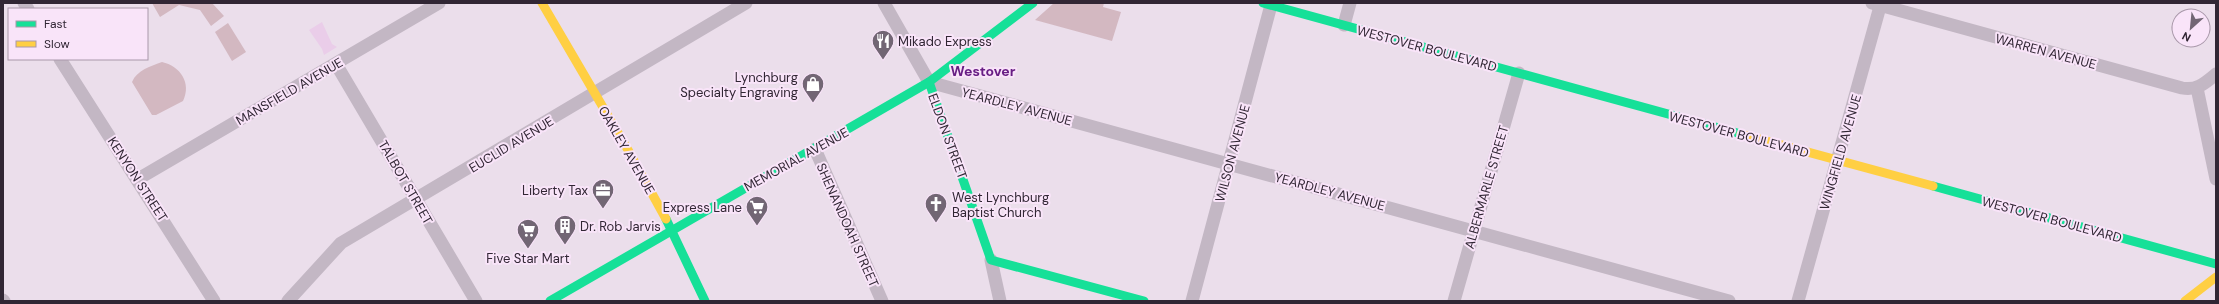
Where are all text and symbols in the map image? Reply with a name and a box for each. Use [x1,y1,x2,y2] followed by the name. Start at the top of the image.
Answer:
[8,8,148,60] legend
[2171,8,2211,48] north arrow
[44,16,67,32] text: Fast
[1355,22,1499,75] street label: WESTOVER BOULEVARD
[870,28,896,61] restaurant icon: Mikado Express
[2180,29,2193,45] text: N
[1994,30,2098,73] street label: WARREN AVENUE
[898,33,992,50] place label: Mikado Express
[44,36,70,52] text: Slow
[233,54,346,129] street label: MANSFIELD AVENUE
[951,62,1016,80] district label: Westover
[680,69,798,101] place label: Lynchburg Specialty Engraving
[800,71,826,104] shop icon: Lynchburg Specialty Engraving
[960,84,1074,129] street label: YEARDLEY AVENUE
[924,91,971,181] street label: ELDON STREET
[1816,92,1865,212] street label: WINGFIELD AVENUE
[1211,102,1254,204] street label: WILSON AVENUE
[594,103,659,197] street label: OAKLEY AVENUE
[1667,108,1811,161] street label: WESTOVER BOULEVARD
[466,112,557,176] street label: EUCLID AVENUE
[1461,123,1512,251] street label: ALBERMARLE STREET
[741,124,852,195] street label: MEMORIAL AVENUE
[104,134,171,225] street label: KENYON STREET
[375,137,436,227] street label: TALBOT STREET
[813,161,883,290] street label: SHENANDOAH STREET
[1273,169,1387,214] street label: YEARDLEY AVENUE
[590,177,616,210] office icon: Liberty Tax
[522,182,589,199] place label: Liberty Tax
[952,189,1049,221] place label: West Lynchburg Baptist Church
[923,191,949,224] church icon: West Lynchburg Baptist Church
[1980,193,2124,246] street label: WESTOVER BOULEVARD
[744,194,770,227] supermarket icon: Express Lane
[663,199,742,216] place label: Express Lane
[552,213,578,246] building icon: Dr. Rob Jarvis
[515,217,541,250] supermarket icon: Five Star Mart
[580,218,661,235] place label: Dr. Rob Jarvis
[486,250,570,267] place label: Five Star Mart

